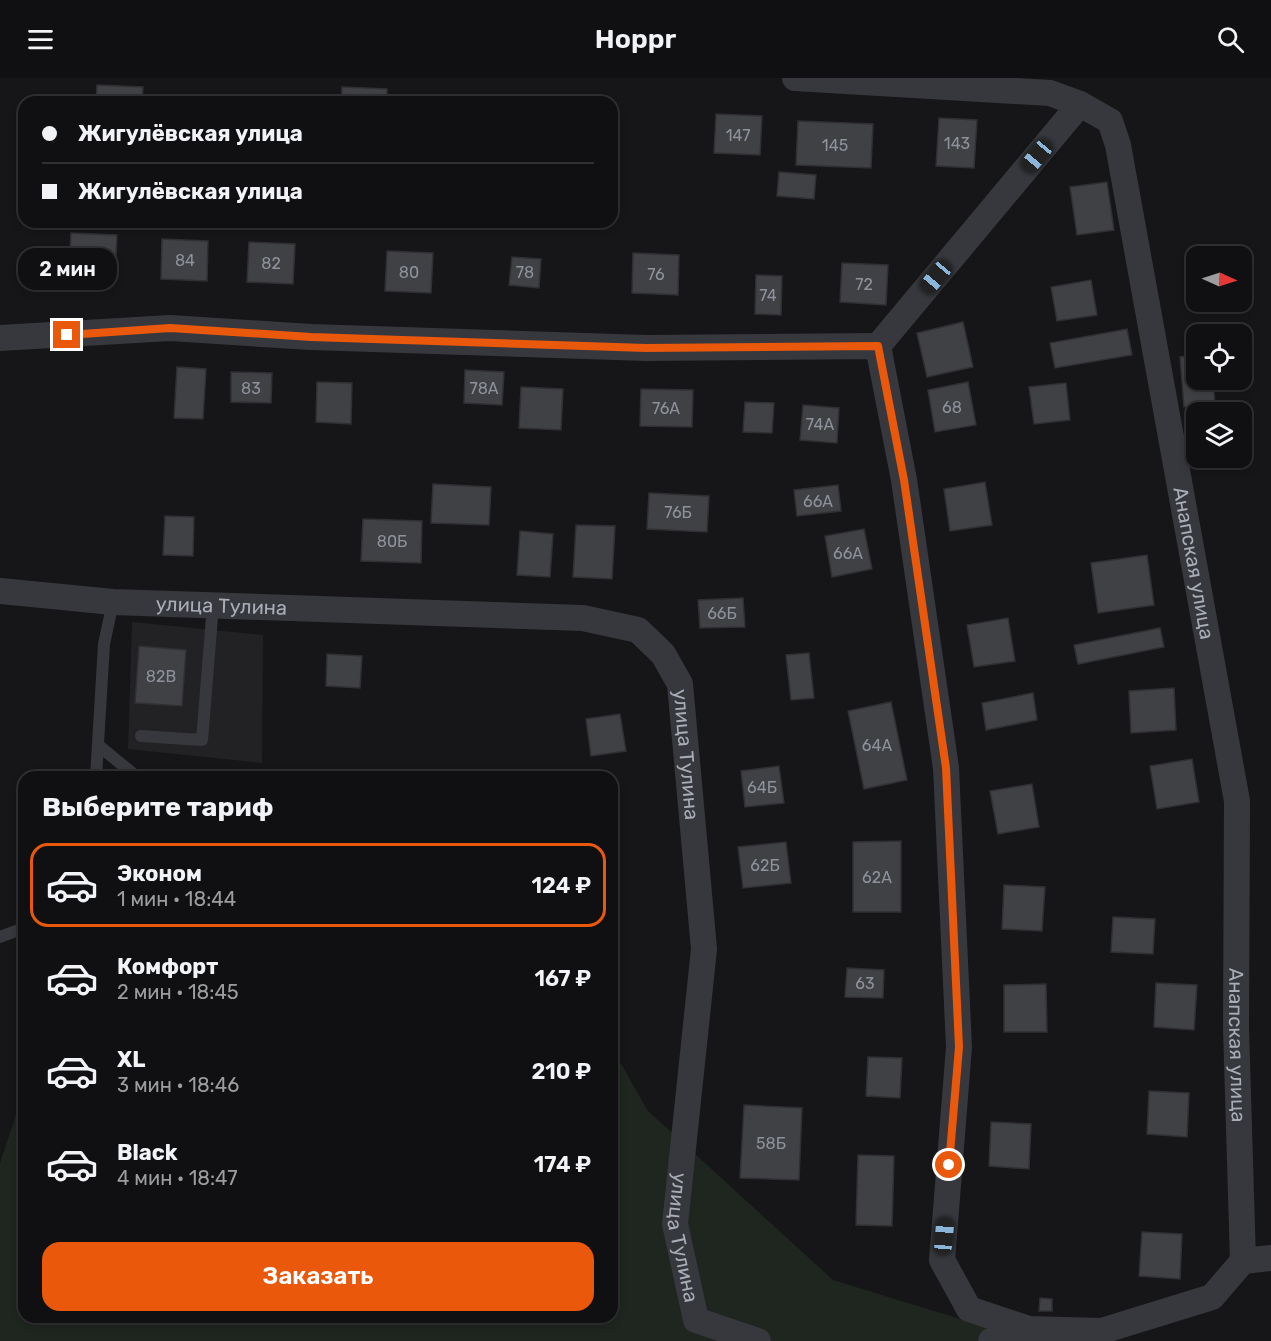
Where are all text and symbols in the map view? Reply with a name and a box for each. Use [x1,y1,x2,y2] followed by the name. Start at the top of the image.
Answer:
[24,23,57,56] icon: menu
[595,23,676,55] text: Hoppr
[1214,23,1247,56] icon: search
[78,120,303,147] text: Жигулёвская улица
[726,126,750,145] house number: 147
[944,134,970,153] house number: 143
[822,136,848,155] house number: 145
[1019,136,1055,176] car
[78,178,303,205] text: Жигулёвская улица
[1186,246,1252,312] north arrow
[1186,246,1252,468] map controls
[17,248,116,290] callout: 2 мин
[175,251,195,270] house number: 84
[261,254,281,273] house number: 82
[39,257,96,281] text: 2 мин
[918,257,954,297] car
[399,263,419,282] house number: 80
[516,263,534,282] house number: 78
[647,265,665,284] house number: 76
[855,275,873,294] house number: 72
[759,286,777,305] house number: 74
[53,321,80,348] route end
[1186,324,1252,390] button: locate
[241,379,261,398] house number: 83
[469,379,499,398] house number: 78А
[942,398,962,417] house number: 68
[652,399,680,418] house number: 76А
[1186,402,1252,468] button: layers
[806,415,834,434] house number: 74А
[1168,485,1219,641] street label: Анапская улица
[803,492,833,511] house number: 66А
[664,503,692,522] house number: 76Б
[377,532,407,551] house number: 80Б
[833,544,863,563] house number: 66А
[155,591,287,620] street label: улица Тулина
[707,604,737,623] house number: 66Б
[146,667,176,686] house number: 82В
[669,688,704,821] street label: улица Тулина
[862,736,892,755] house number: 64А
[747,778,777,797] house number: 64Б
[42,791,273,823] text: Выберите тариф
[750,856,780,875] house number: 62Б
[45,858,99,912] icon: car
[117,860,202,887] text: Эконом
[862,868,892,887] house number: 62А
[532,872,591,899] text: 124 ₽
[117,887,236,911] text: 1 мин · 18:44
[45,951,99,1005] icon: car
[117,953,218,980] text: Комфорт
[534,965,591,992] text: 167 ₽
[1224,968,1251,1123] street label: Анапская улица
[855,974,875,993] house number: 63
[117,980,239,1004] text: 2 мин · 18:45
[45,1044,99,1098] icon: car
[117,1046,145,1073] text: XL
[531,1058,591,1085] text: 210 ₽
[117,1073,239,1097] text: 3 мин · 18:46
[756,1134,786,1153] house number: 58Б
[45,1137,99,1191] icon: car
[117,1139,178,1166] text: Black
[534,1151,591,1178] text: 174 ₽
[935,1151,962,1178] route start
[117,1166,237,1190] text: 4 мин · 18:47
[662,1171,704,1305] street label: улица Тулина
[933,1217,955,1255] car
[42,1242,594,1311] button: Заказать

